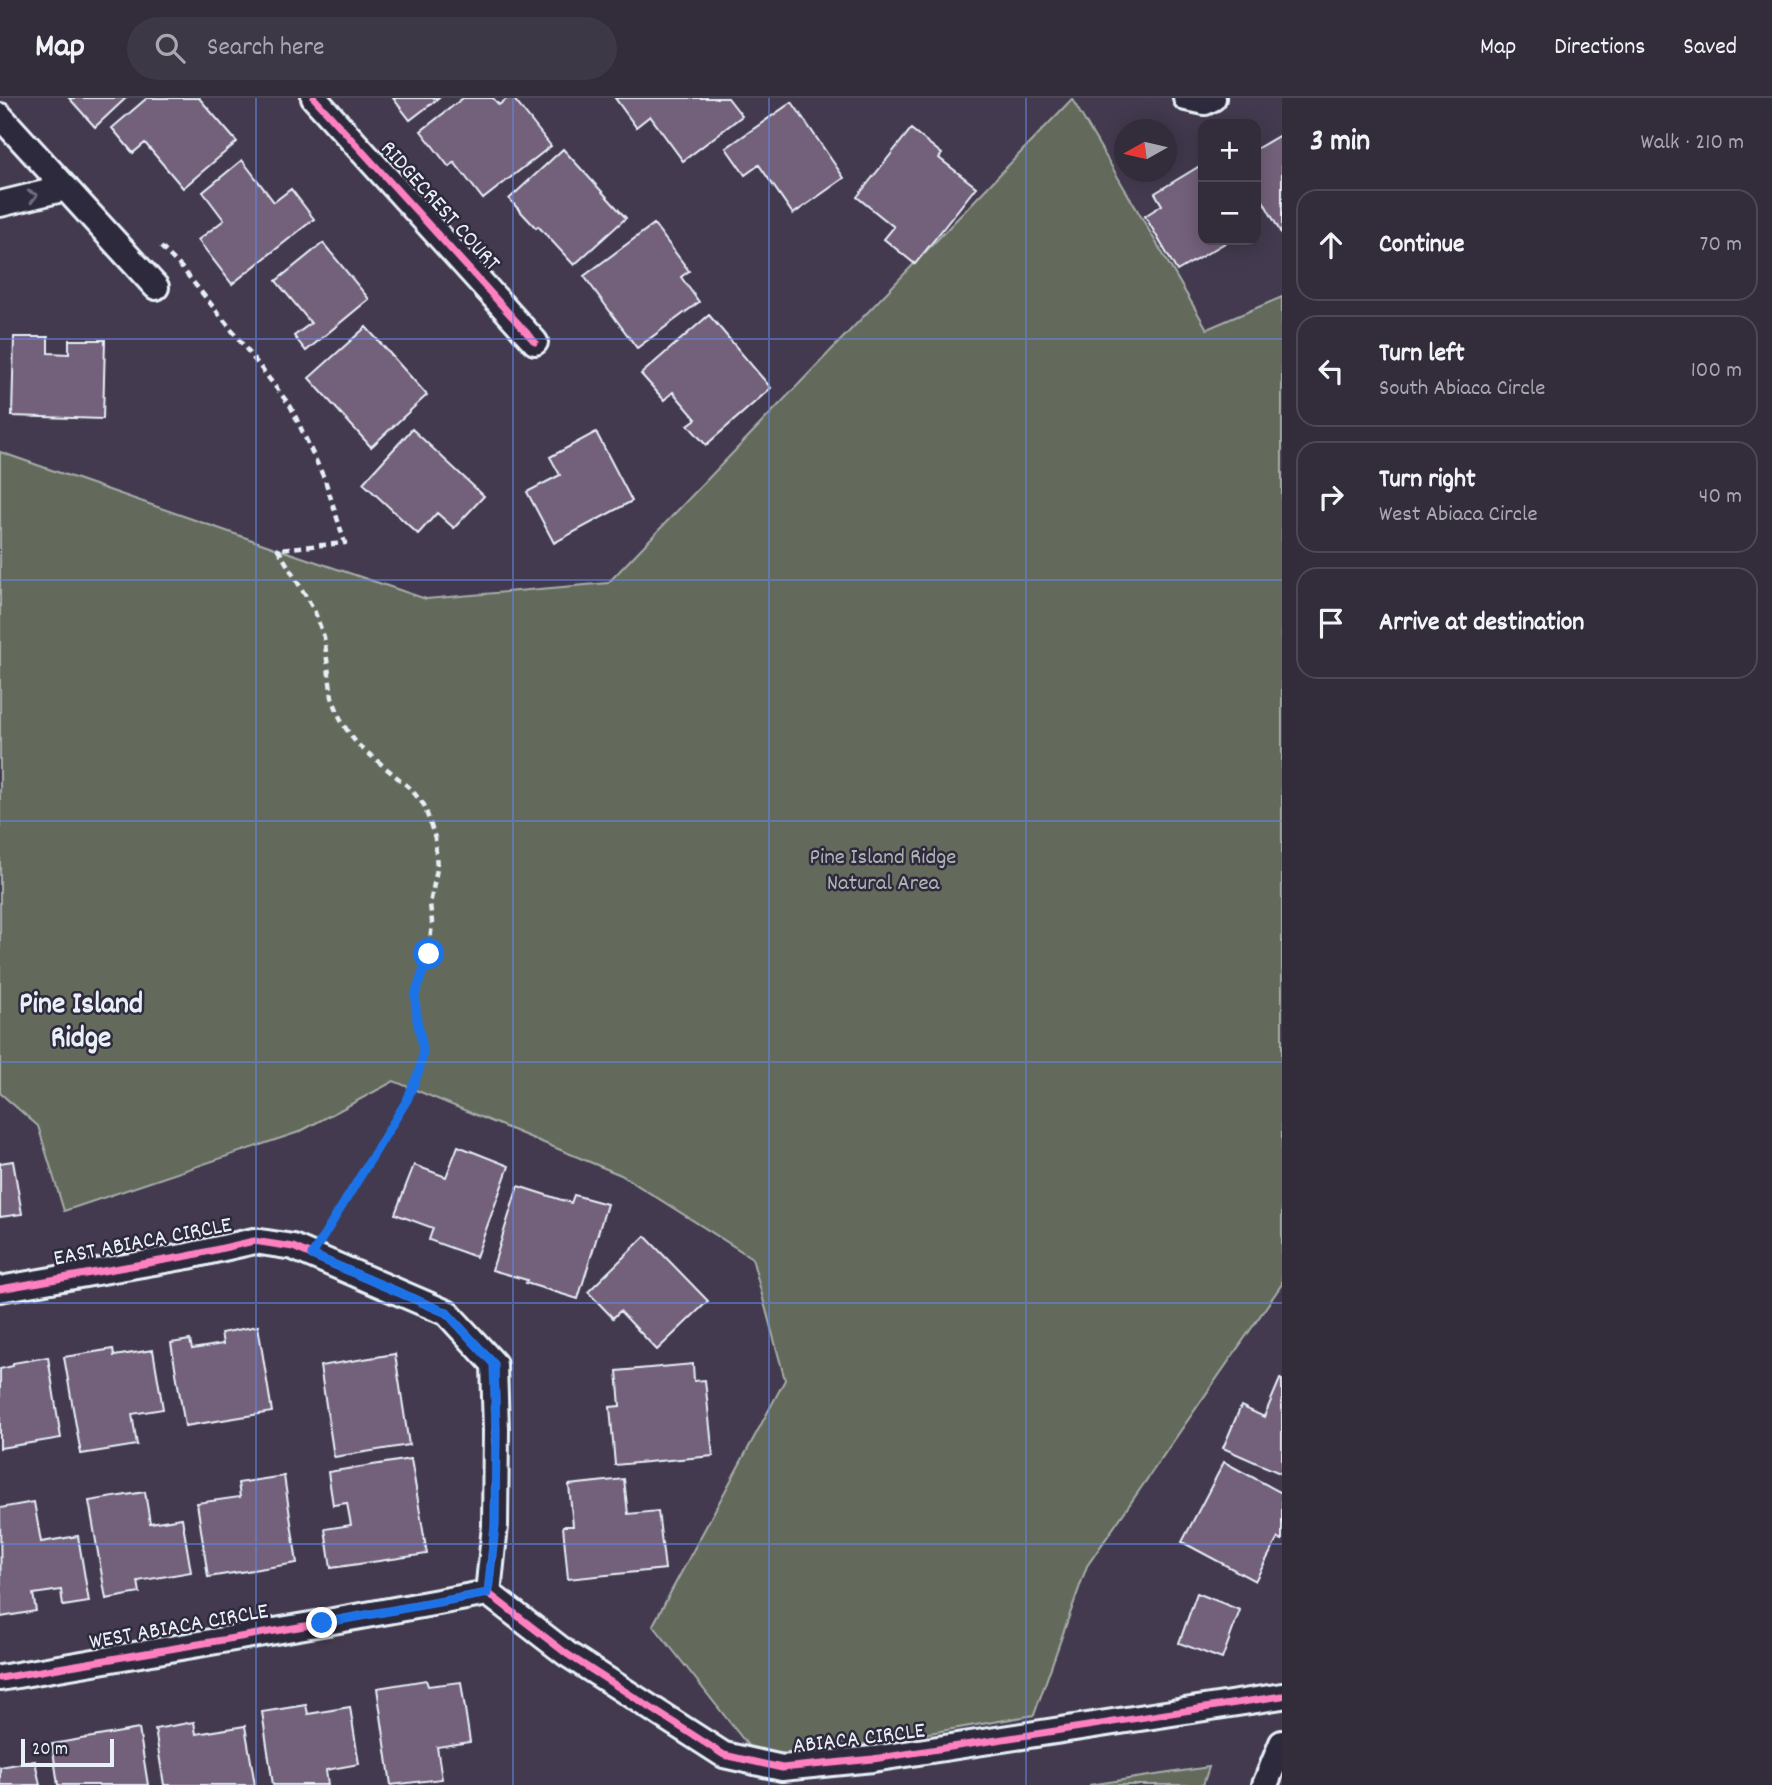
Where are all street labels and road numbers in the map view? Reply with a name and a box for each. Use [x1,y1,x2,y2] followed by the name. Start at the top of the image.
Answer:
[371,134,507,280] street label: RIDGECREST COURT
[51,1209,235,1276] street label: EAST ABIACA CIRCLE
[87,1596,272,1660] street label: WEST ABIACA CIRCLE
[791,1715,928,1764] street label: ABIACA CIRCLE

